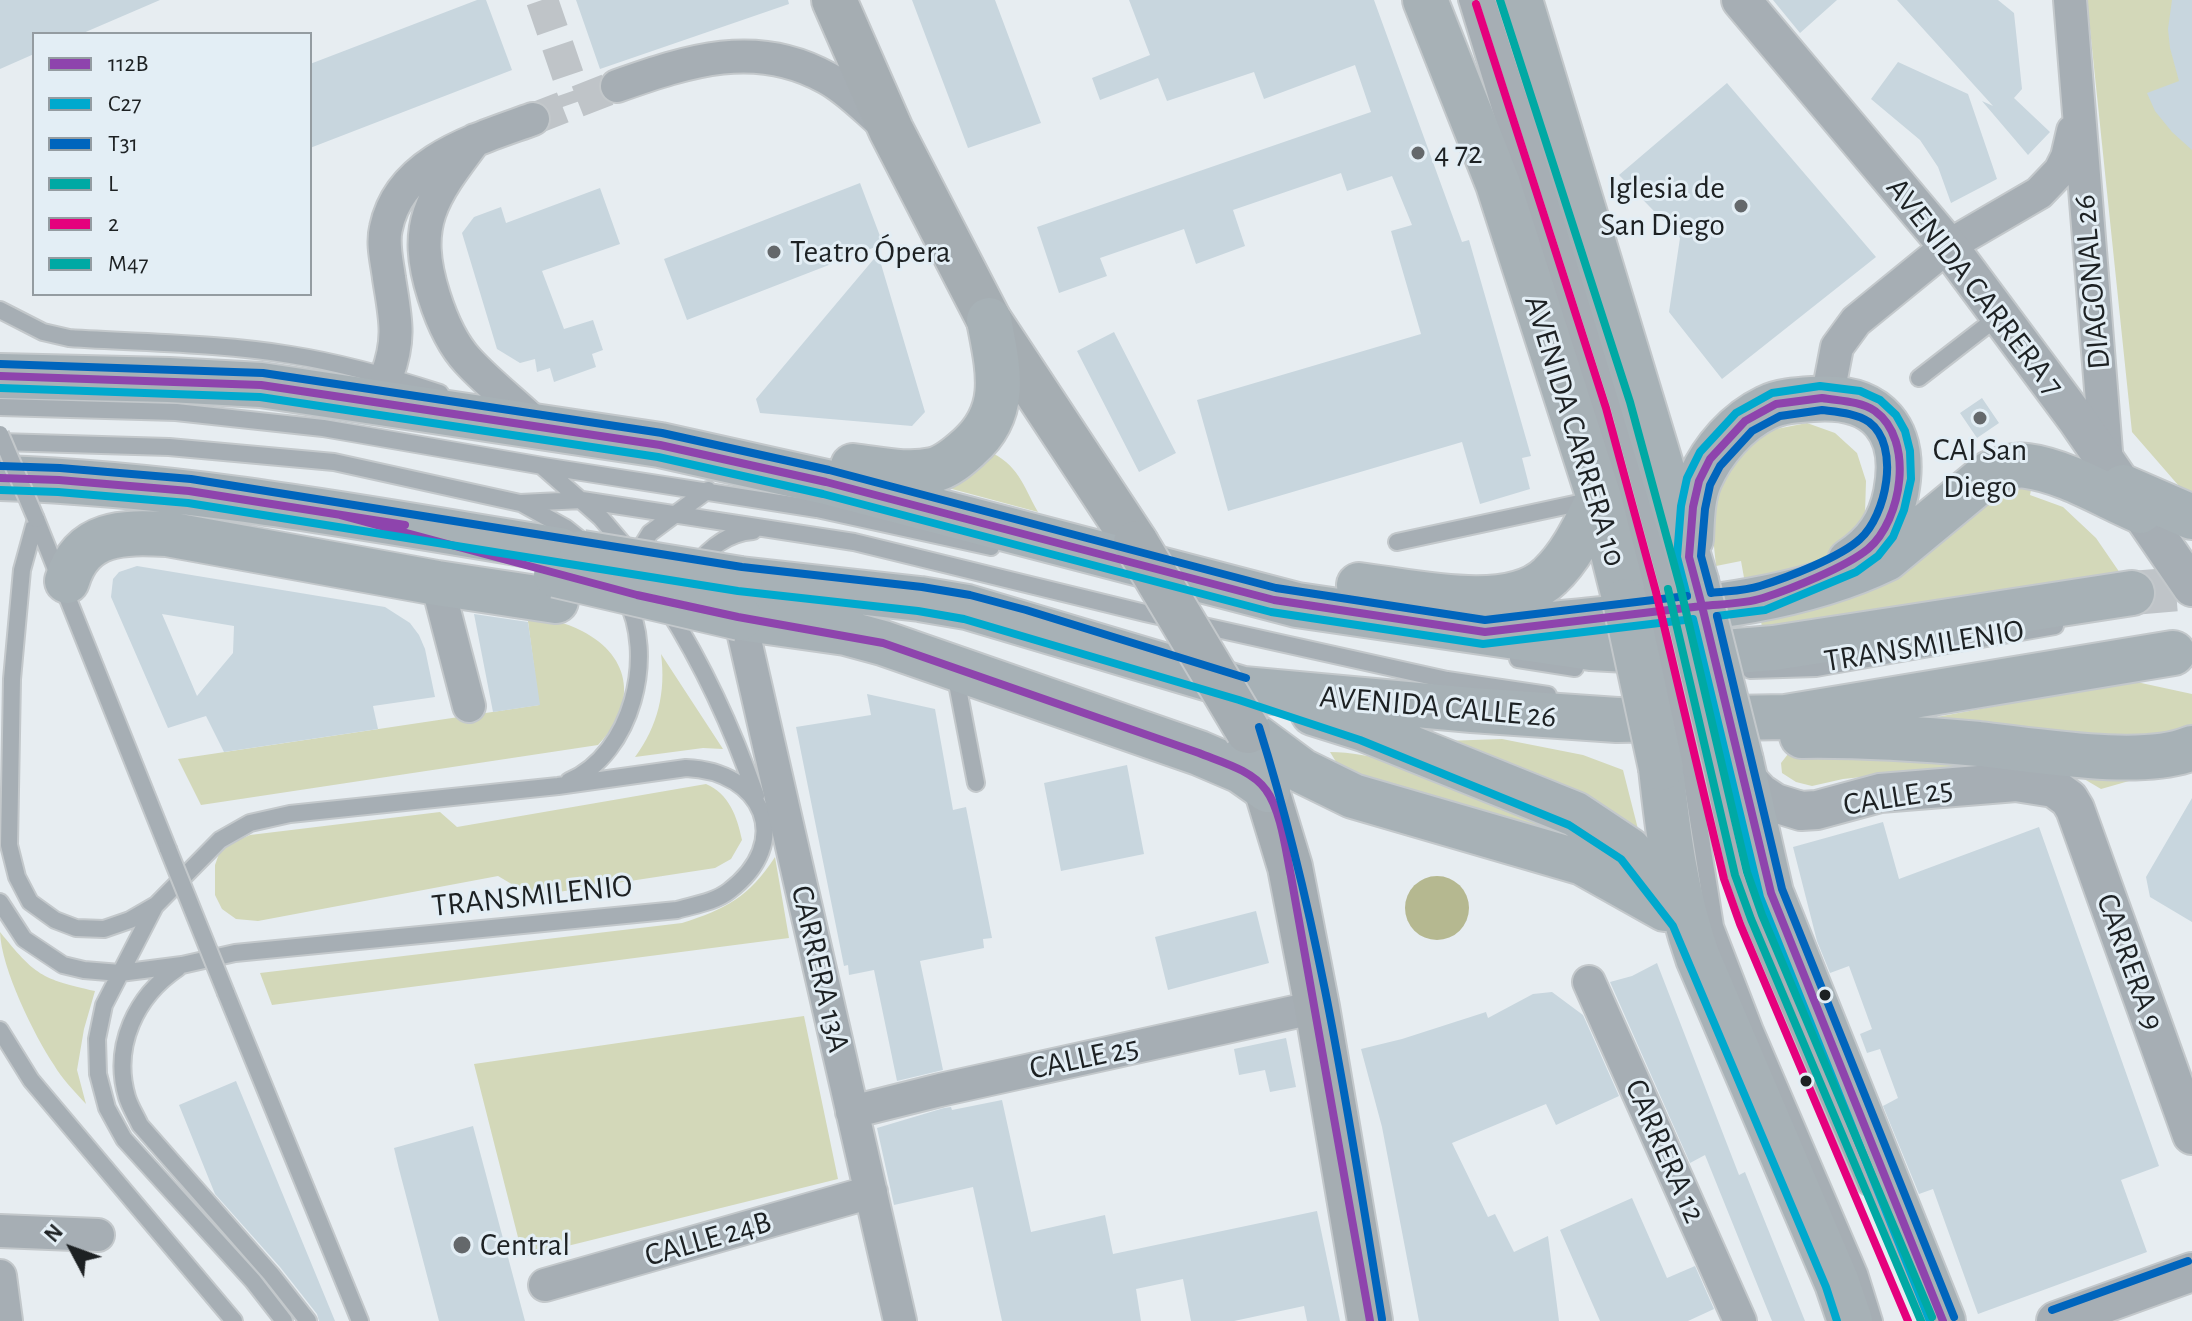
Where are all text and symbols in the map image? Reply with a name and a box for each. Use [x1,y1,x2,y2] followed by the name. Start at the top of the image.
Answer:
[32,32,312,296] legend
[108,52,148,76] text: 112B
[108,92,141,116] text: C27
[108,132,138,156] text: T31
[1434,134,1483,172] place label: 4 72
[1409,144,1427,162] marker: 4 72
[1600,169,1725,244] place label: Iglesia de San Diego
[1878,170,2072,404] street label: AVENIDA CARRERA 7
[108,172,118,196] text: L
[2065,193,2119,371] street label: DIAGONAL 26
[1732,197,1750,215] marker: Iglesia de San Diego
[108,212,119,236] text: 2
[790,233,951,271] place label: Teatro Ópera
[765,243,783,261] marker: Teatro Ópera
[108,252,149,276] text: M47
[1516,291,1634,571] street label: AVENIDA CARRERA 10
[1971,409,1989,427] marker: CAI San Diego
[1933,431,2027,506] place label: CAI San Diego
[1821,611,2027,681] street label: TRANSMILENIO
[1318,678,1558,736] street label: AVENIDA CALLE 26
[1840,769,1956,825] street label: CALLE 25
[430,866,634,926] street label: TRANSMILENIO
[782,882,858,1056] street label: CARRERA 13A
[2088,888,2172,1036] street label: CARRERA 9
[1817,987,1833,1003] unlabelled marker
[1026,1028,1142,1088] street label: CALLE 25
[1616,1073,1714,1229] street label: CARRERA 12
[1798,1073,1814,1089] unlabelled marker
[640,1203,776,1275] street label: CALLE 24B
[32,1209,112,1289] north arrow
[41,1220,67,1246] text: N
[480,1226,570,1264] place label: Central
[451,1234,473,1256] marker: Central

